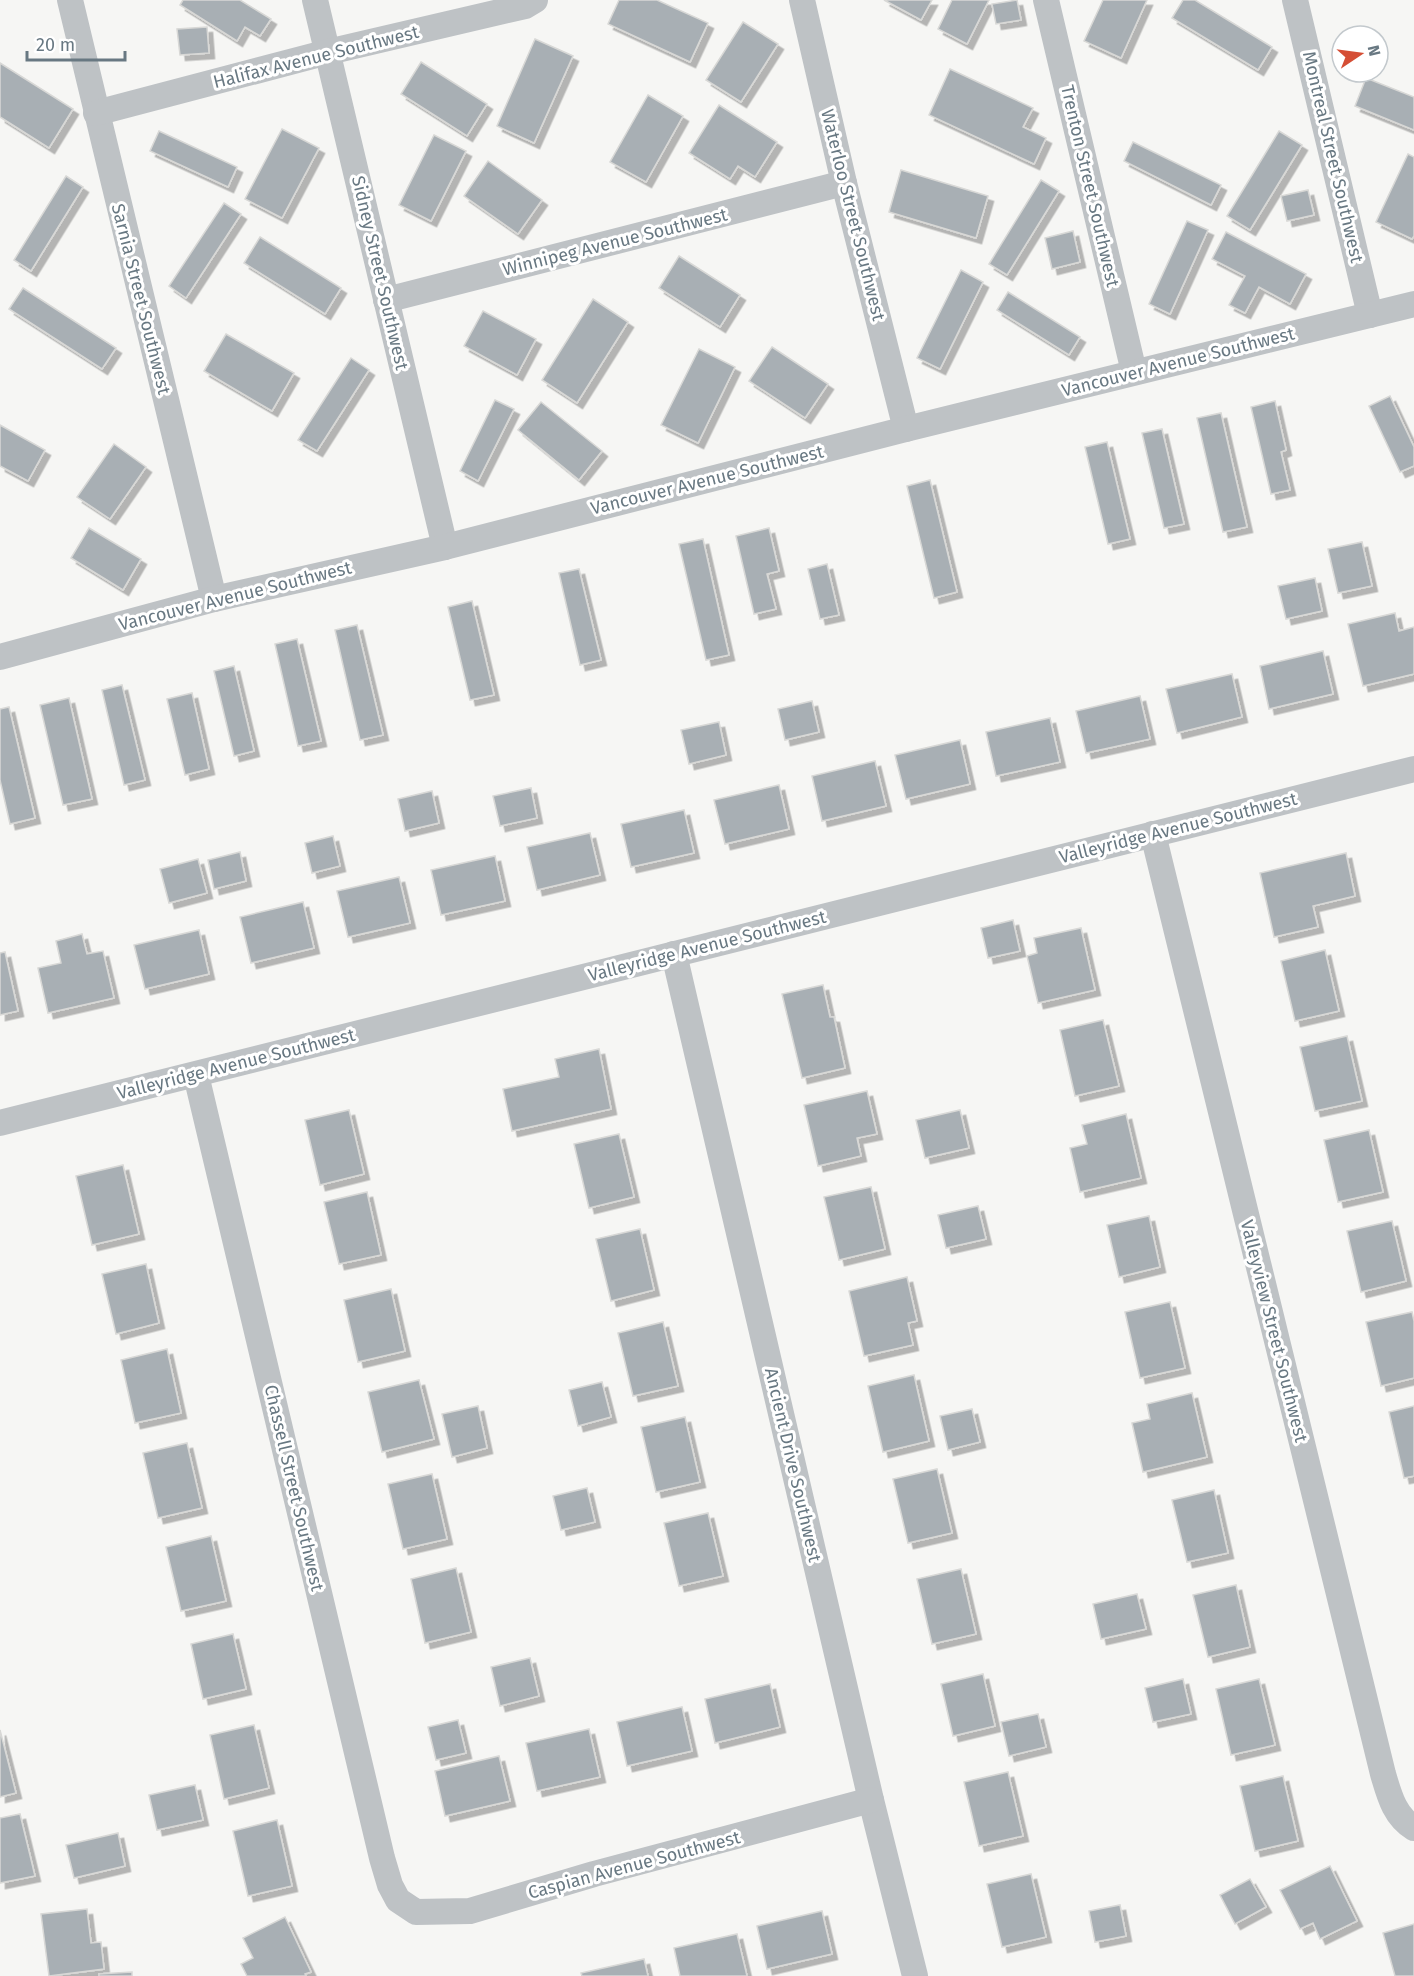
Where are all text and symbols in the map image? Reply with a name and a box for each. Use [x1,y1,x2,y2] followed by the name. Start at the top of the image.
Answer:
[211,21,422,93] street label: Halifax Avenue Southwest
[27,24,124,62] scale bar
[1330,24,1390,84] north arrow
[36,34,75,56] text: 20 m
[1364,43,1385,58] text: N
[1298,49,1368,265] street label: Montreal Street Southwest
[1056,83,1124,290] street label: Trenton Street Southwest
[816,107,890,323] street label: Waterloo Street Southwest
[347,174,413,373] street label: Sidney Street Southwest
[107,201,175,397] street label: Sarnia Street Southwest
[500,203,730,281] street label: Winnipeg Avenue Southwest
[1059,322,1297,402] street label: Vancouver Avenue Southwest
[588,440,826,520] street label: Vancouver Avenue Southwest
[116,556,354,636] street label: Vancouver Avenue Southwest
[1057,788,1300,868] street label: Valleyridge Avenue Southwest
[586,906,829,986] street label: Valleyridge Avenue Southwest
[115,1024,358,1104] street label: Valleyridge Avenue Southwest
[1236,1218,1312,1445] street label: Valleyview Street Southwest
[760,1366,826,1565] street label: Ancient Drive Southwest
[260,1383,329,1594] street label: Chassell Street Southwest
[525,1826,743,1904] street label: Caspian Avenue Southwest

